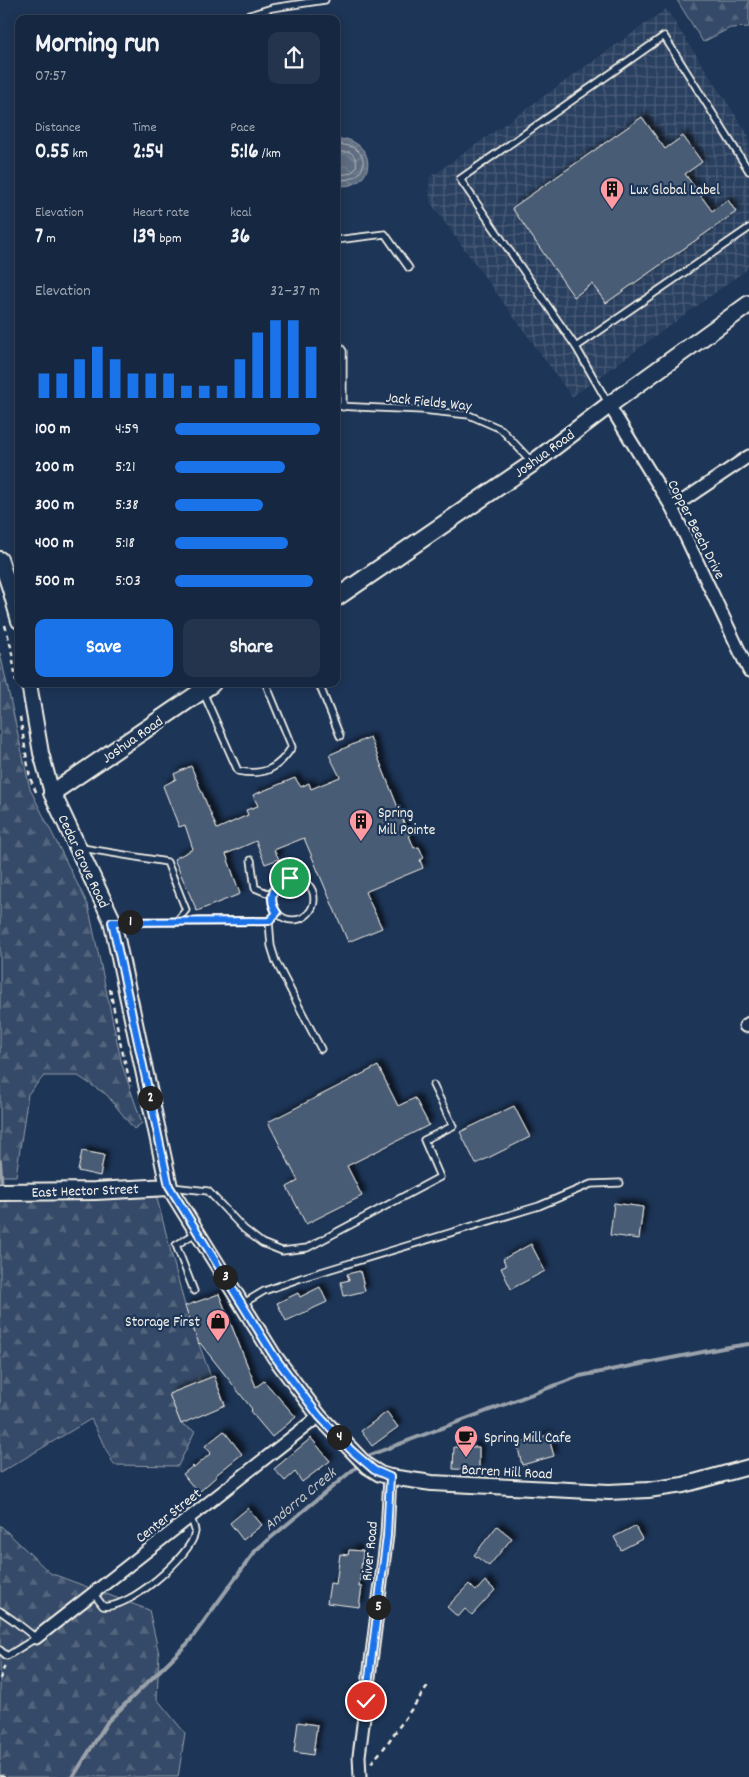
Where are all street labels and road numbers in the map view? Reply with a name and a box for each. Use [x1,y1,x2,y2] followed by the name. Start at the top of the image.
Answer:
[385,388,474,419] street label: Jack Fields Way
[510,425,580,484] street label: Joshua Road
[661,476,730,584] street label: Copper Beech Drive
[98,711,168,770] street label: Joshua Road
[51,811,114,912] street label: Cedar Grove Road
[31,1179,139,1205] street label: East Hector Street
[461,1460,553,1486] street label: Barren Hill Road
[132,1483,207,1549] street label: Center Street
[357,1520,385,1582] street label: River Road

